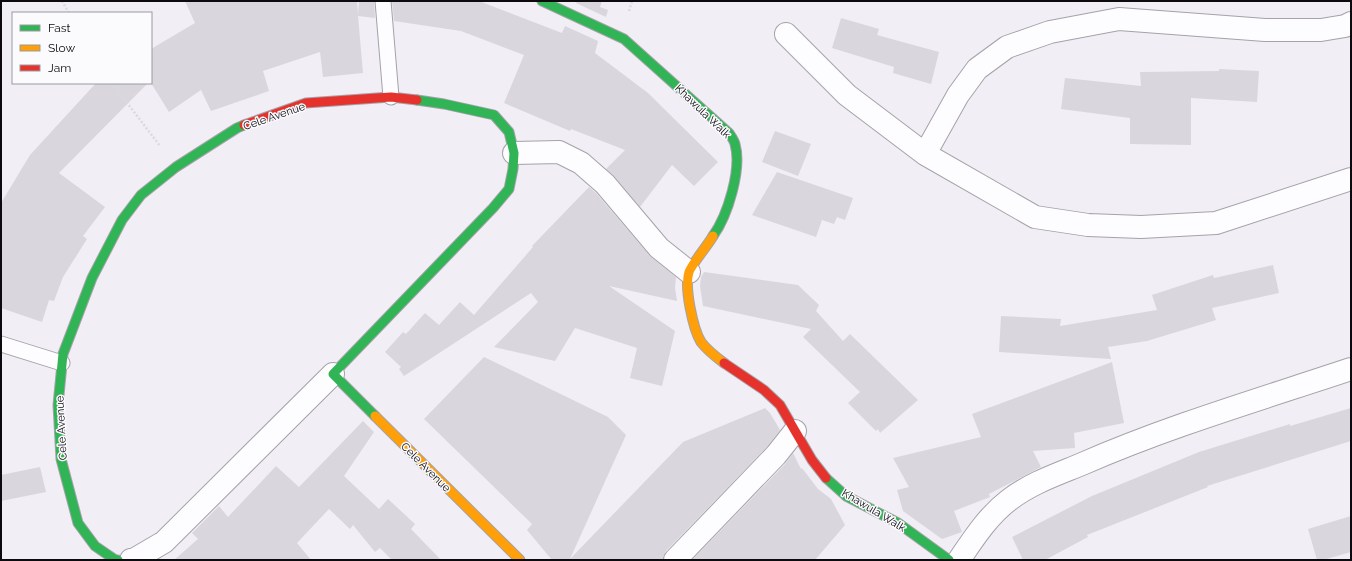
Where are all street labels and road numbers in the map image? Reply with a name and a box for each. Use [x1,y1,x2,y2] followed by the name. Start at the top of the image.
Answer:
[672,82,733,141] street label: Khawula Walk
[242,100,307,133] street label: Cele Avenue
[53,395,70,461] street label: Cele Avenue
[398,440,453,495] street label: Cele Avenue
[840,486,908,535] street label: Khawula Walk

